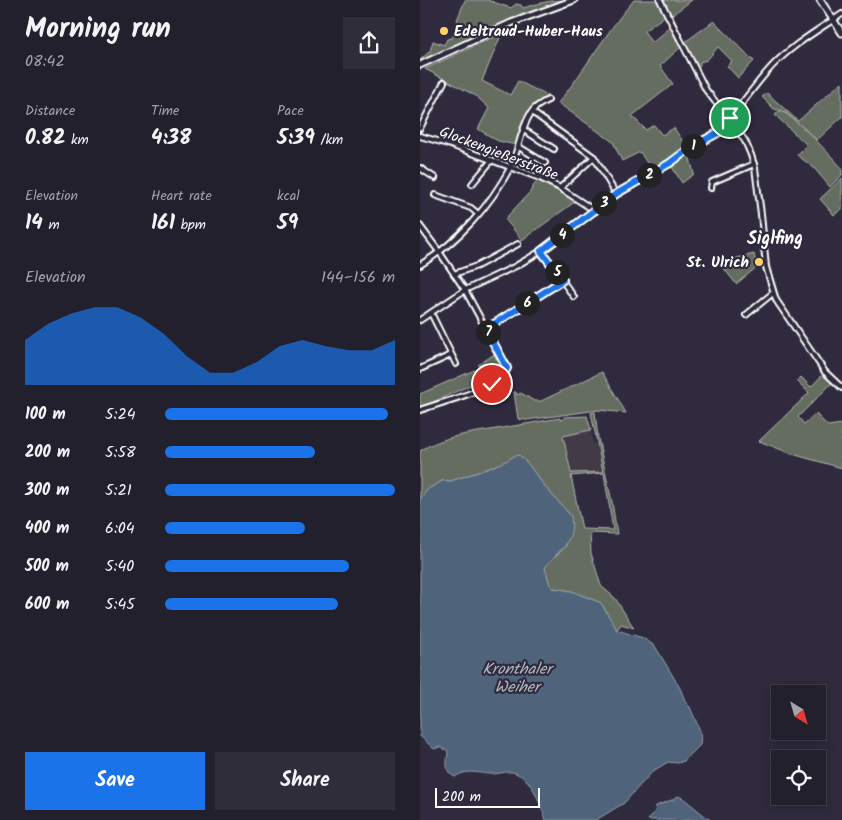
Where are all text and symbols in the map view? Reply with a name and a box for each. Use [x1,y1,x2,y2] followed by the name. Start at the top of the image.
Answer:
[25,7,171,52] text: Morning run
[343,17,395,69] button: share
[454,20,603,44] place label: Edeltraud-Huber-Haus
[438,25,450,37] marker: Edeltraud-Huber-Haus
[25,49,65,74] text: 08:42
[709,97,751,139] pin
[25,100,75,122] text: Distance
[151,100,179,122] text: Time
[277,100,304,122] text: Pace
[716,104,744,132] icon: arrive
[436,120,562,188] street label: Glockengießerstraße
[25,122,65,155] text: 0.82
[151,122,192,155] text: 4:38
[277,122,315,155] text: 5:39
[65,129,89,151] text: km
[315,129,343,151] text: /km
[680,134,706,158] pin: 1
[691,135,696,157] text: 1
[636,162,662,188] pin: 2
[645,164,654,186] text: 2
[25,185,78,207] text: Elevation
[151,185,212,207] text: Heart rate
[277,185,300,207] text: kcal
[592,190,616,216] pin: 3
[601,192,608,214] text: 3
[25,207,43,240] text: 14
[151,207,175,240] text: 161
[277,207,298,240] text: 59
[43,214,60,236] text: m
[175,214,206,236] text: bpm
[550,222,574,248] pin: 4
[559,224,566,246] text: 4
[747,225,803,254] district label: Siglfing
[687,251,749,275] place label: St. Ulrich
[753,256,765,268] marker: St. Ulrich
[544,260,570,284] pin: 5
[554,261,561,283] text: 5
[25,265,86,290] text: Elevation
[321,265,395,290] text: 144–156 m
[514,290,540,316] pin: 6
[524,292,531,314] text: 6
[476,320,500,344] pin: 7
[485,321,492,343] text: 7
[471,363,513,405] pin
[478,370,506,398] icon: check
[25,402,66,427] text: 100 m
[105,402,136,427] text: 5:24
[25,440,70,465] text: 200 m
[105,440,136,465] text: 5:58
[25,478,69,503] text: 300 m
[105,478,132,503] text: 5:21
[25,516,69,541] text: 400 m
[105,516,135,541] text: 6:04
[25,554,69,579] text: 500 m
[105,554,134,579] text: 5:40
[25,592,69,617] text: 600 m
[105,592,135,617] text: 5:45
[482,657,555,700] water label: Kronthaler Weiher
[771,685,826,740] north arrow
[771,685,826,805] map controls
[771,750,826,805] button: locate
[25,752,205,810] button: Save
[215,752,395,810] button: Share
[435,785,540,808] scale bar
[442,786,481,808] text: 200 m

